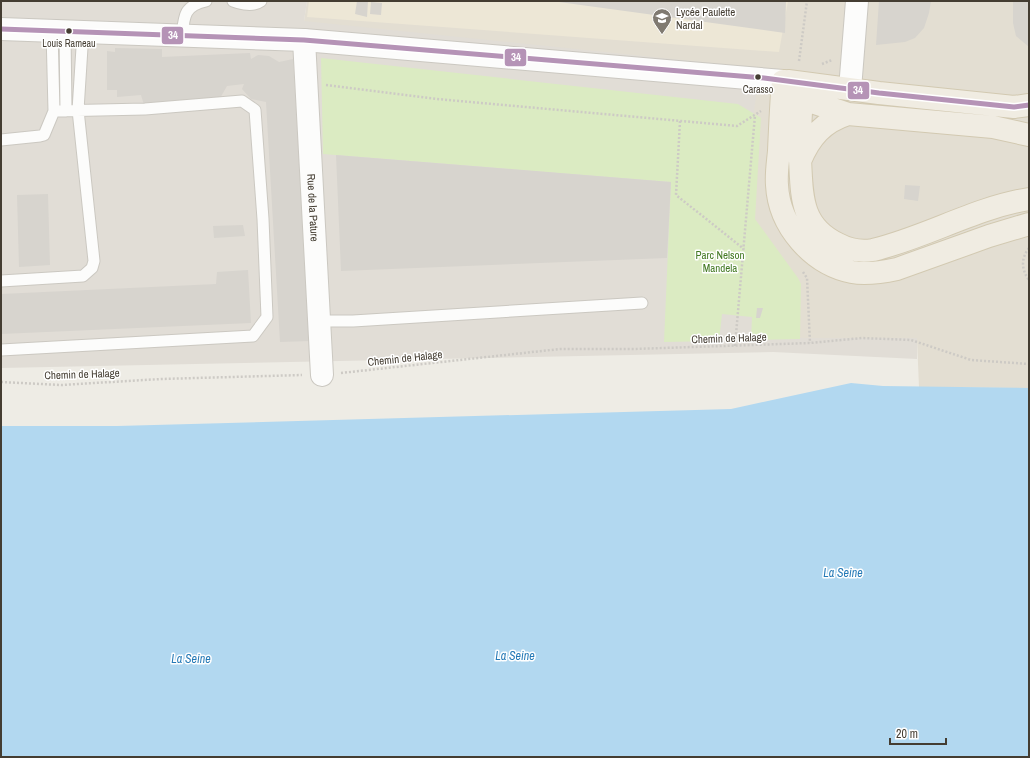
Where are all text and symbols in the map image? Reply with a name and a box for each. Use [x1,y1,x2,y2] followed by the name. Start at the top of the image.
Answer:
[676,5,735,32] place label: Lycée Paulette Nardal
[651,7,673,35] school or university icon: Lycée Paulette Nardal
[64,26,74,36] marker: Louis Rameau
[161,26,184,45] line badge: 34
[168,28,178,42] text: 34
[42,37,96,50] place label: Louis Rameau
[504,48,527,67] line badge: 34
[511,50,521,64] text: 34
[753,72,763,82] marker: Carasso
[847,81,870,100] line badge: 34
[743,83,774,96] place label: Carasso
[853,83,863,97] text: 34
[304,173,322,242] street label: Rue de la Pature
[695,248,745,275] park label: Parc Nelson Mandela
[691,330,767,346] street label: Chemin de Halage
[367,347,443,369] street label: Chemin de Halage
[44,366,120,382] street label: Chemin de Halage
[823,565,863,581] water label: La Seine
[495,648,535,664] water label: La Seine
[171,651,211,667] water label: La Seine
[890,720,946,746] scale bar
[896,726,918,742] text: 20 m

